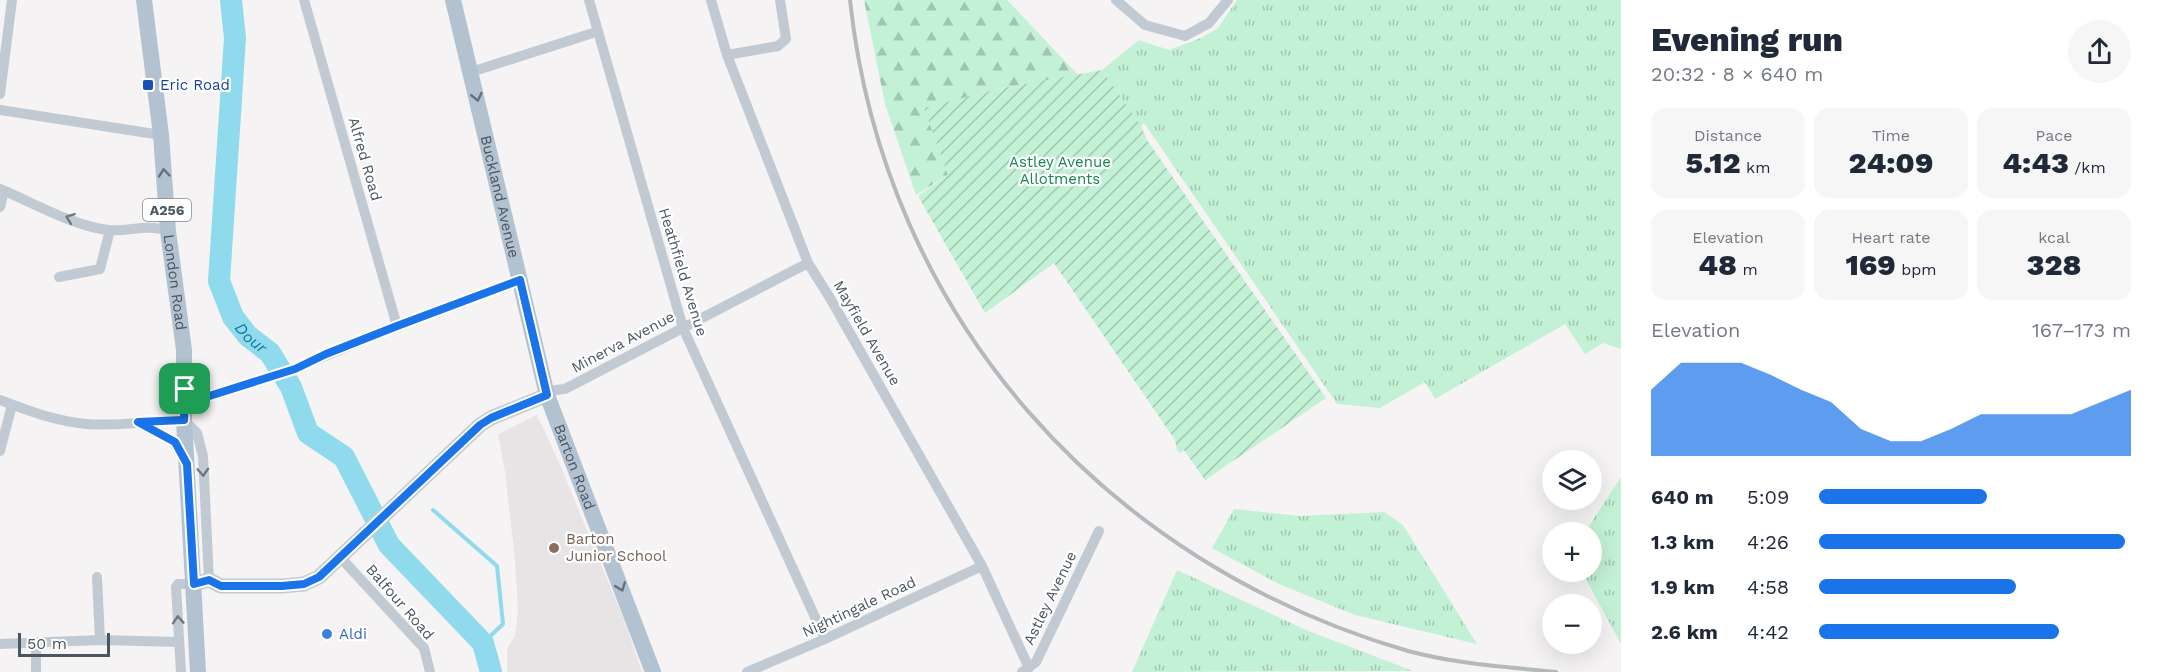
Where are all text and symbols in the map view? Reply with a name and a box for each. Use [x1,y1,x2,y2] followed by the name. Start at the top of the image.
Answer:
[1651,20,1843,59] text: Evening run
[2068,20,2131,83] button: share
[1651,62,1823,86] text: 20:32 · 8 × 640 m
[160,76,230,94] place label: Eric Road
[141,78,155,92] marker: Eric Road
[470,92,483,102] one-way arrow
[344,115,386,203] street label: Alfred Road
[1694,126,1762,145] text: Distance
[1872,126,1910,145] text: Time
[2035,126,2073,145] text: Pace
[476,133,523,260] street label: Buckland Avenue
[1686,145,1741,180] text: 5.12
[1849,145,1933,180] text: 24:09
[2002,145,2069,180] text: 4:43
[1009,153,1111,188] park label: Astley Avenue Allotments
[1741,158,1770,177] text: km
[2069,158,2106,177] text: /km
[158,169,171,178] one-way arrow
[143,199,191,221] road number: A256
[655,206,711,338] street label: Heathfield Avenue
[66,213,77,225] one-way arrow
[1692,228,1764,247] text: Elevation
[1851,228,1931,247] text: Heart rate
[2038,228,2070,247] text: kcal
[160,233,190,331] street label: London Road
[1698,247,1737,282] text: 48
[1845,247,1896,282] text: 169
[2027,247,2081,282] text: 328
[1737,260,1758,279] text: m
[1896,260,1937,279] text: bpm
[830,277,904,389] street label: Mayfield Avenue
[568,307,678,377] street label: Minerva Avenue
[1651,318,1740,342] text: Elevation
[2032,318,2131,342] text: 167–173 m
[231,319,271,358] water label: Dour
[159,363,210,414] pin
[168,372,201,405] icon: arrive
[550,421,599,512] street label: Barton Road
[1542,450,1602,654] map controls
[1542,450,1602,510] button: layers
[197,468,210,477] one-way arrow
[1651,485,1714,509] text: 640 m
[1747,485,1789,509] text: 5:09
[1542,522,1602,582] button: +
[566,530,667,565] place label: Barton Junior School
[1651,530,1714,554] text: 1.3 km
[1747,530,1789,554] text: 4:26
[547,541,561,555] marker: Barton Junior School
[1020,548,1080,648] street label: Astley Avenue
[362,561,438,643] street label: Balfour Road
[799,573,919,641] street label: Nightingale Road
[1651,575,1715,599] text: 1.9 km
[1747,575,1789,599] text: 4:58
[613,581,626,592] one-way arrow
[1542,594,1602,654] button: −
[171,615,184,624] one-way arrow
[1651,620,1718,644] text: 2.6 km
[1747,620,1789,644] text: 4:42
[339,625,367,643] place label: Aldi
[320,627,334,641] marker: Aldi
[18,630,110,658] scale bar
[27,634,67,653] text: 50 m

